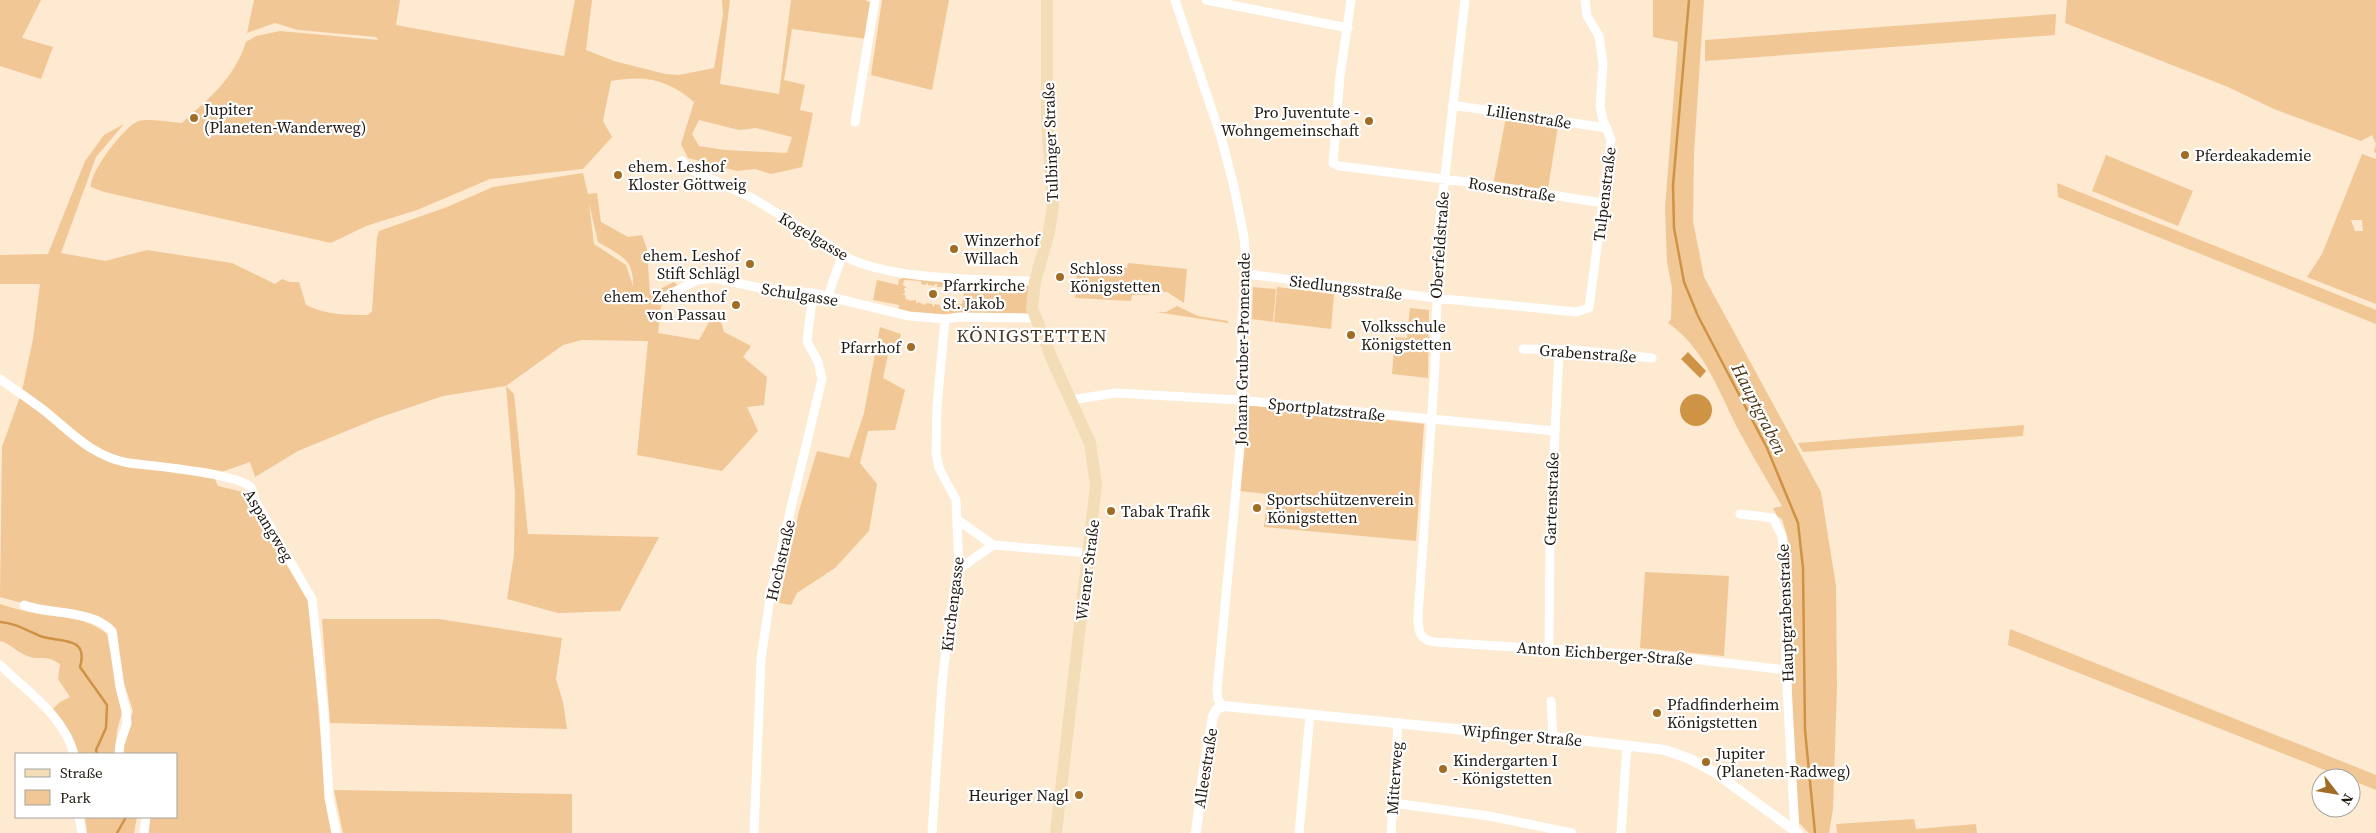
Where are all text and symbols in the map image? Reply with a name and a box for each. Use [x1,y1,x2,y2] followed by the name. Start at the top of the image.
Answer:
[1037,82,1063,202] street label: Tulbinger Straße
[203,98,366,138] place label: Jupiter (Planeten-Wanderweg)
[1485,98,1573,134] street label: Lilienstraße
[1221,101,1360,141] place label: Pro Juventute - Wohngemeinschaft
[188,112,200,124] marker: Jupiter (Planeten-Wanderweg)
[1363,115,1375,127] marker: Pro Juventute - Wohngemeinschaft
[2195,144,2311,166] place label: Pferdeakademie
[1587,146,1621,242] street label: Tulpenstraße
[2179,149,2191,161] marker: Pferdeakademie
[628,155,746,195] place label: ehem. Leshof Kloster Göttweig
[612,169,624,181] marker: ehem. Leshof Kloster Göttweig
[1467,171,1557,207] street label: Rosenstraße
[1424,191,1454,299] street label: Oberfeldstraße
[775,206,853,266] street label: Kogelgasse
[964,229,1041,269] place label: Winzerhof Willach
[948,243,960,255] marker: Winzerhof Willach
[643,244,741,284] place label: ehem. Leshof Stift Schlägl
[1229,252,1255,447] street label: Johann Gruber-Promenade
[1070,257,1161,297] place label: Schloss Königstetten
[744,258,756,270] marker: ehem. Leshof Stift Schlägl
[1288,269,1404,305] street label: Siedlungsstraße
[1054,271,1066,283] marker: Schloss Königstetten
[943,274,1025,314] place label: Pfarrkirche St. Jakob
[760,277,840,311] street label: Schulgasse
[604,285,727,325] place label: ehem. Zehenthof von Passau
[927,288,939,300] marker: Pfarrkirche St. Jakob
[730,299,742,311] marker: ehem. Zehenthof von Passau
[1361,315,1452,355] place label: Volksschule Königstetten
[956,322,1108,348] district label: KÖNIGSTETTEN
[1345,329,1357,341] marker: Volksschule Königstetten
[840,336,902,358] place label: Pfarrhof
[1539,339,1637,367] street label: Grabenstraße
[905,341,917,353] marker: Pfarrhof
[1725,358,1793,459] water label: Hauptgraben
[1267,392,1387,426] street label: Sportplatzstraße
[1538,452,1564,546] street label: Gartenstraße
[239,485,299,565] street label: Aspangweg
[1267,488,1414,528] place label: Sportschützenverein Königstetten
[1121,500,1210,522] place label: Tabak Trafik
[1251,502,1263,514] marker: Sportschützenverein Königstetten
[1105,505,1117,517] marker: Tabak Trafik
[760,517,800,603] street label: Hochstraße
[1070,518,1104,622] street label: Wiener Straße
[1772,543,1798,683] street label: Hauptgrabenstraße
[935,555,969,653] street label: Kirchengasse
[1516,636,1694,670] street label: Anton Eichberger-Straße
[1667,693,1780,733] place label: Pfadfinderheim Königstetten
[1651,707,1663,719] marker: Pfadfinderheim Königstetten
[1461,719,1583,751] street label: Wipfinger Straße
[1188,726,1222,810] street label: Alleestraße
[1380,741,1408,815] street label: Mitterweg
[1715,742,1851,782] place label: Jupiter (Planeten-Radweg)
[1453,749,1558,789] place label: Kindergarten I - Königstetten
[15,753,178,818] legend
[1700,756,1712,768] marker: Jupiter (Planeten-Radweg)
[60,762,103,783] text: Straße
[1437,763,1449,775] marker: Kindergarten I - Königstetten
[2311,768,2361,818] north arrow
[968,784,1069,806] place label: Heuriger Nagl
[60,787,92,808] text: Park
[1073,789,1085,801] marker: Heuriger Nagl
[2336,790,2358,809] text: N

